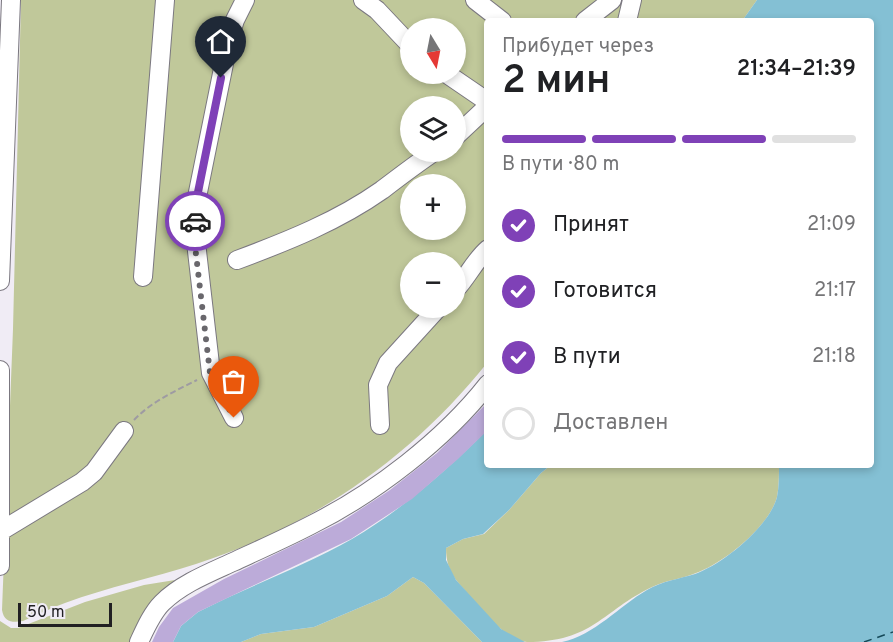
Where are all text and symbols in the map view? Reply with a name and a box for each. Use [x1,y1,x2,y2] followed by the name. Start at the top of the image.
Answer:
[195,16,246,78] pin
[400,18,466,84] north arrow
[400,18,466,318] map controls
[204,25,237,58] icon: home
[502,34,654,60] text: Прибудет через
[737,56,856,83] text: 21:34–21:39
[502,58,610,107] text: 2 мин
[400,96,466,162] button: layers
[502,152,619,178] text: В пути · 80 m
[400,174,466,240] button: +
[165,191,225,251] courier
[179,205,212,238] icon: car
[502,209,535,242] icon: check
[553,212,629,239] text: Принят
[807,212,856,238] text: 21:09
[400,252,466,318] button: −
[502,275,535,308] icon: check
[553,278,657,305] text: Готовится
[814,278,856,304] text: 21:17
[502,341,535,374] icon: check
[553,344,621,371] text: В пути
[812,344,856,370] text: 21:18
[208,356,259,418] pin
[217,365,250,398] icon: bag
[553,410,668,437] text: Доставлен
[18,600,112,628] scale bar
[27,603,65,623] text: 50 m

